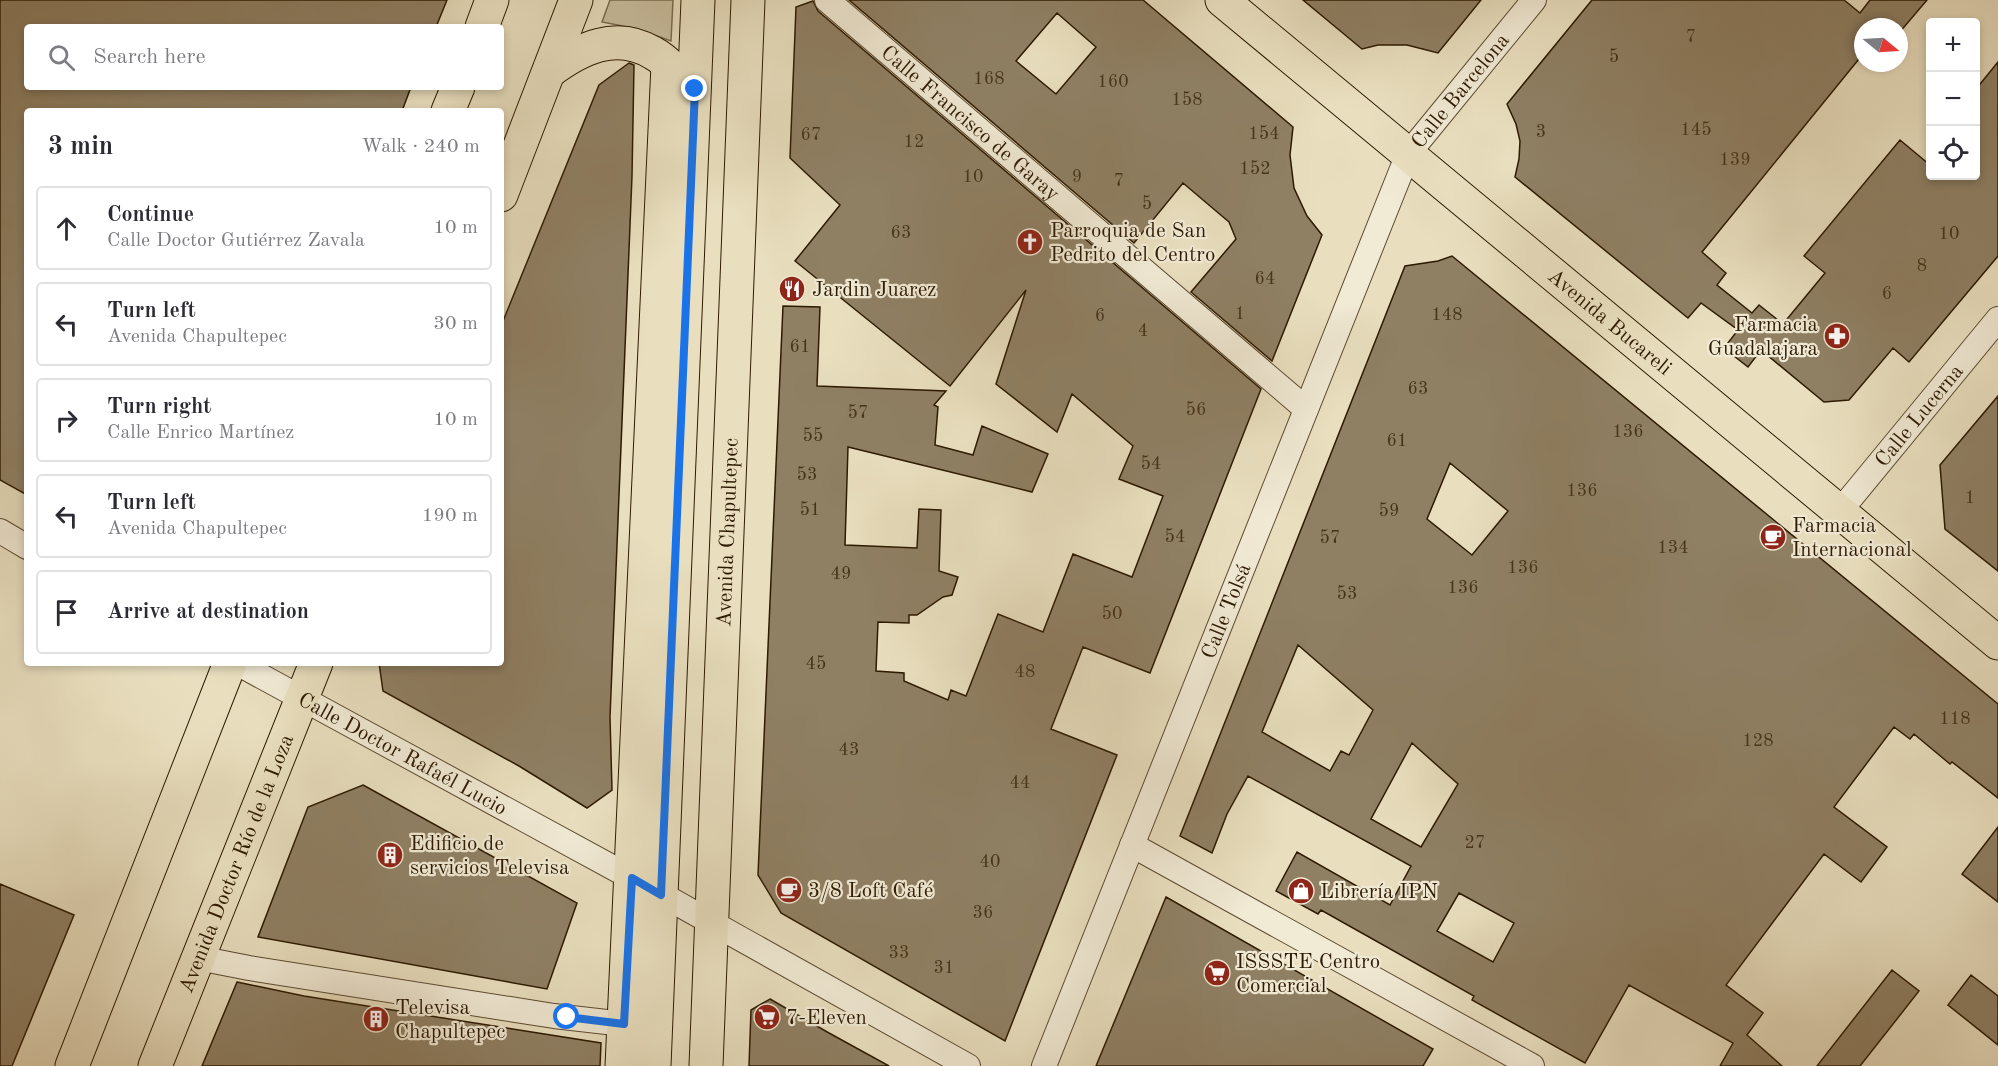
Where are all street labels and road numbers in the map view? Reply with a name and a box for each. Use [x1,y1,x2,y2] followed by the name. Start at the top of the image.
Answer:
[1408,30,1514,153] street label: Calle Barcelona
[877,42,1063,206] street label: Calle Francisco de Garay
[1543,266,1675,380] street label: Avenida Bucareli
[1872,361,1968,471] street label: Calle Lucerna
[714,438,743,627] street label: Avenida Chapultepec
[1199,561,1255,662] street label: Calle Tolsá
[294,689,510,820] street label: Calle Doctor Rafaél Lucio
[176,732,298,996] street label: Avenida Doctor Río de la Loza

